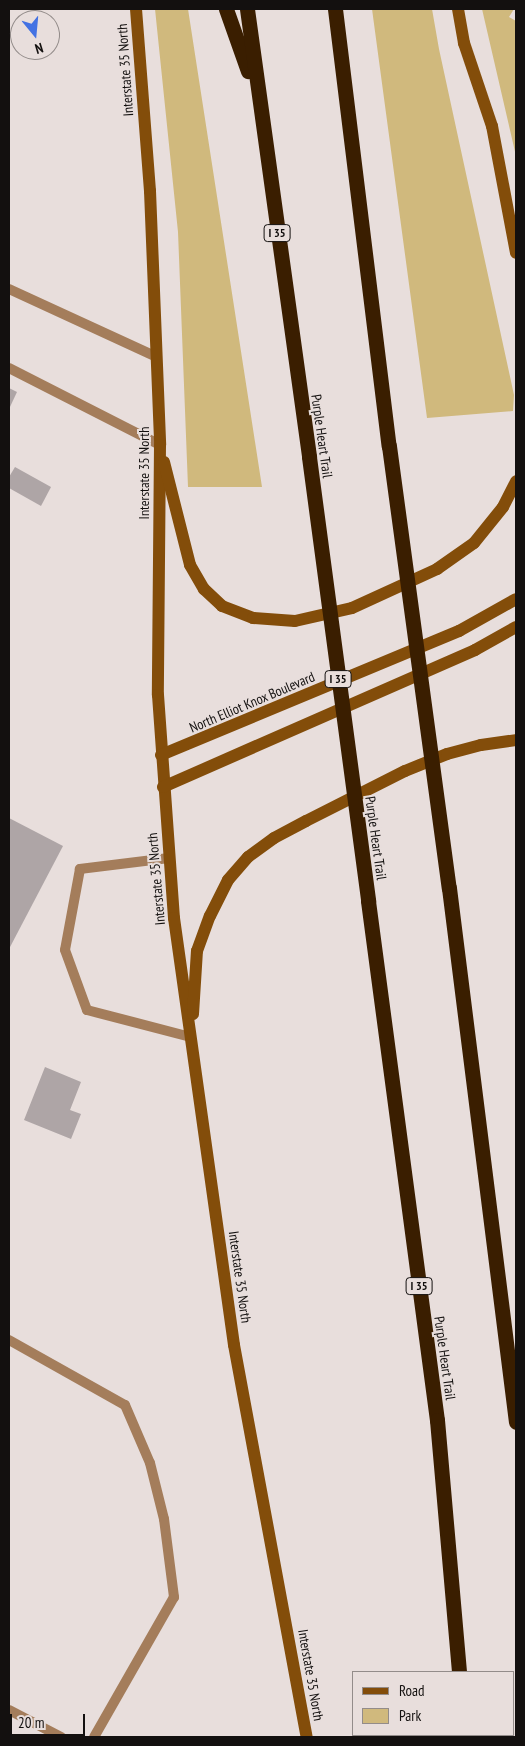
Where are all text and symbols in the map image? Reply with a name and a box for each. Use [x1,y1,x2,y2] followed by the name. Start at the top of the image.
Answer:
[10,10,60,60] north arrow
[113,23,137,117] street label: Interstate 35 North
[33,39,45,58] text: N
[263,224,291,242] road number: I 35
[308,393,336,479] street label: Purple Heart Trail
[136,427,152,519] street label: Interstate 35 North
[187,668,317,736] street label: North Elliot Knox Boulevard
[324,670,352,689] road number: I 35
[362,795,390,881] street label: Purple Heart Trail
[144,832,168,926] street label: Interstate 35 North
[225,1230,255,1324] street label: Interstate 35 North
[405,1276,433,1295] road number: I 35
[431,1315,459,1401] street label: Purple Heart Trail
[295,1628,327,1722] street label: Interstate 35 North
[352,1671,515,1736] legend
[399,1681,425,1700] text: Road
[12,1704,88,1736] scale bar
[399,1706,421,1725] text: Park
[18,1713,44,1732] text: 20 m

